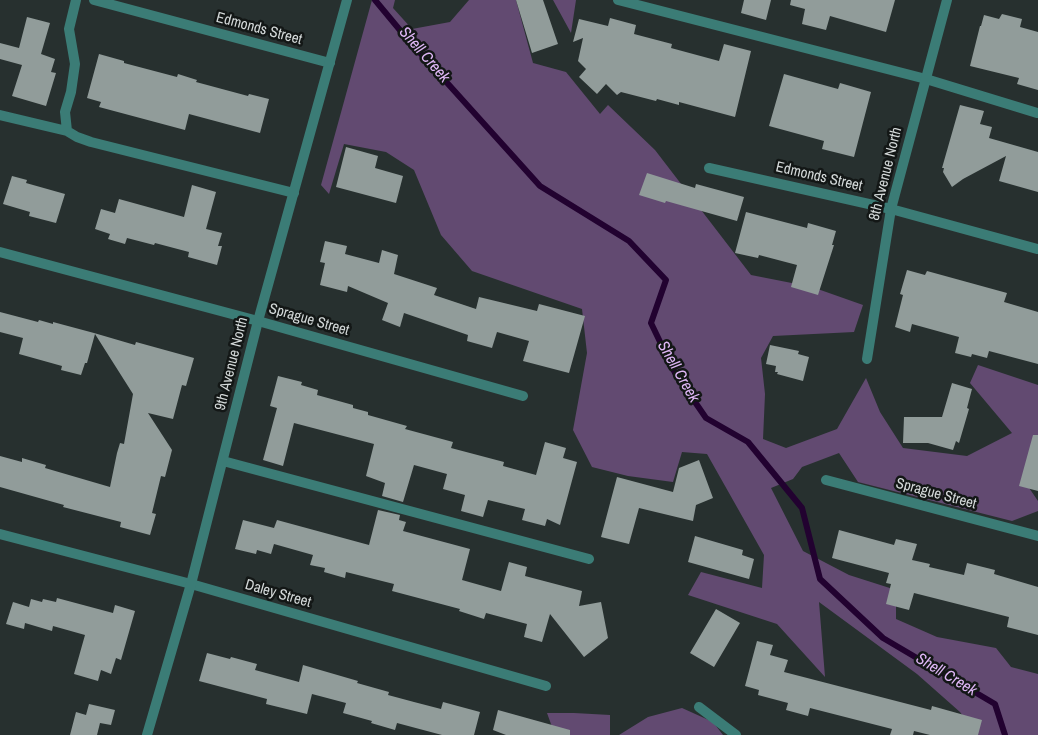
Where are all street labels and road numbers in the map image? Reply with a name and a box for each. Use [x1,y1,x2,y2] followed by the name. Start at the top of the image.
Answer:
[214,9,304,49] street label: Edmonds Street
[866,125,906,223] street label: 8th Avenue North
[774,158,864,196] street label: Edmonds Street
[267,300,351,340] street label: Sprague Street
[212,315,252,413] street label: 9th Avenue North
[894,475,978,513] street label: Sprague Street
[243,576,313,612] street label: Daley Street

